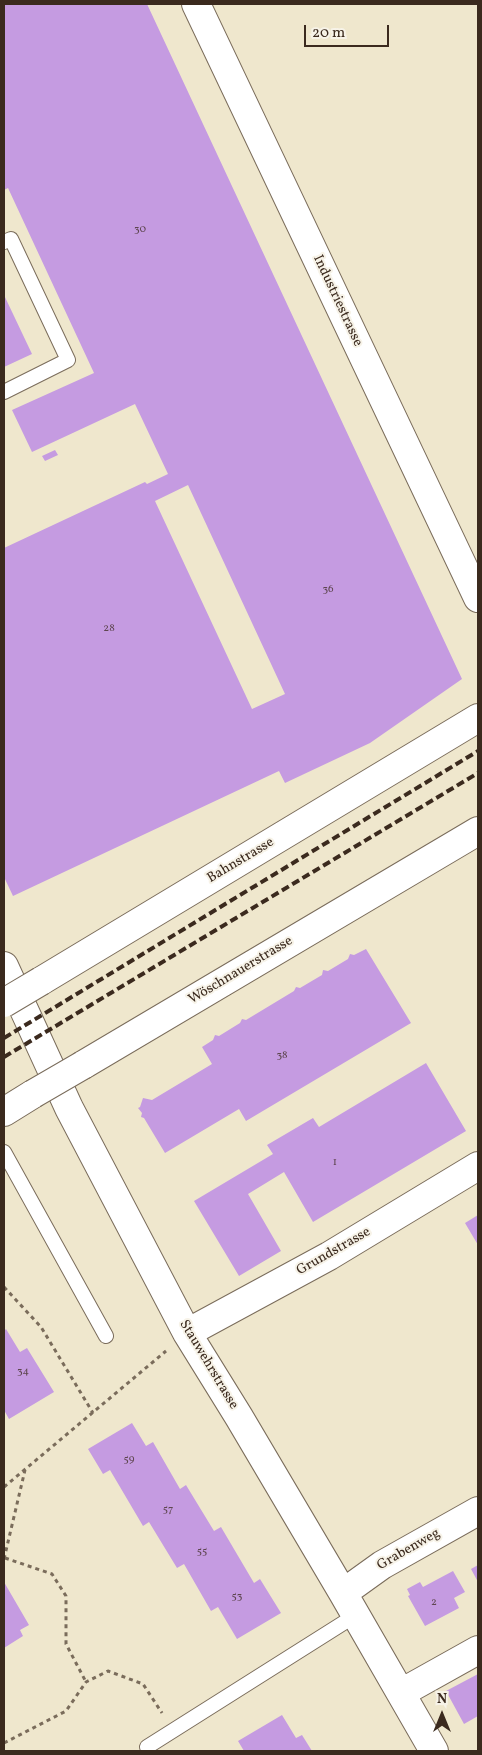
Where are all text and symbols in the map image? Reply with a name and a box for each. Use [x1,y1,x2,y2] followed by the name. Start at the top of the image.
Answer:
[307,15,392,47] scale bar
[312,23,345,44] text: 20 m
[134,223,146,237] house number: 30
[308,253,366,349] street label: Industriestrasse
[322,583,334,597] house number: 36
[103,622,115,636] house number: 28
[205,835,277,887] street label: Bahnstrasse
[186,933,296,1009] street label: Wöschnauerstrasse
[276,1049,288,1063] house number: 38
[333,1156,337,1170] house number: 1
[294,1224,374,1280] street label: Grundstrasse
[175,1317,241,1413] street label: Stauwehrstrasse
[17,1365,29,1379] house number: 34
[124,1453,134,1467] house number: 59
[163,1503,173,1517] house number: 57
[375,1525,443,1575] street label: Grabenweg
[197,1545,207,1559] house number: 55
[232,1590,242,1604] house number: 53
[431,1596,437,1610] house number: 2
[417,1690,467,1740] north arrow
[437,1690,447,1709] text: N

